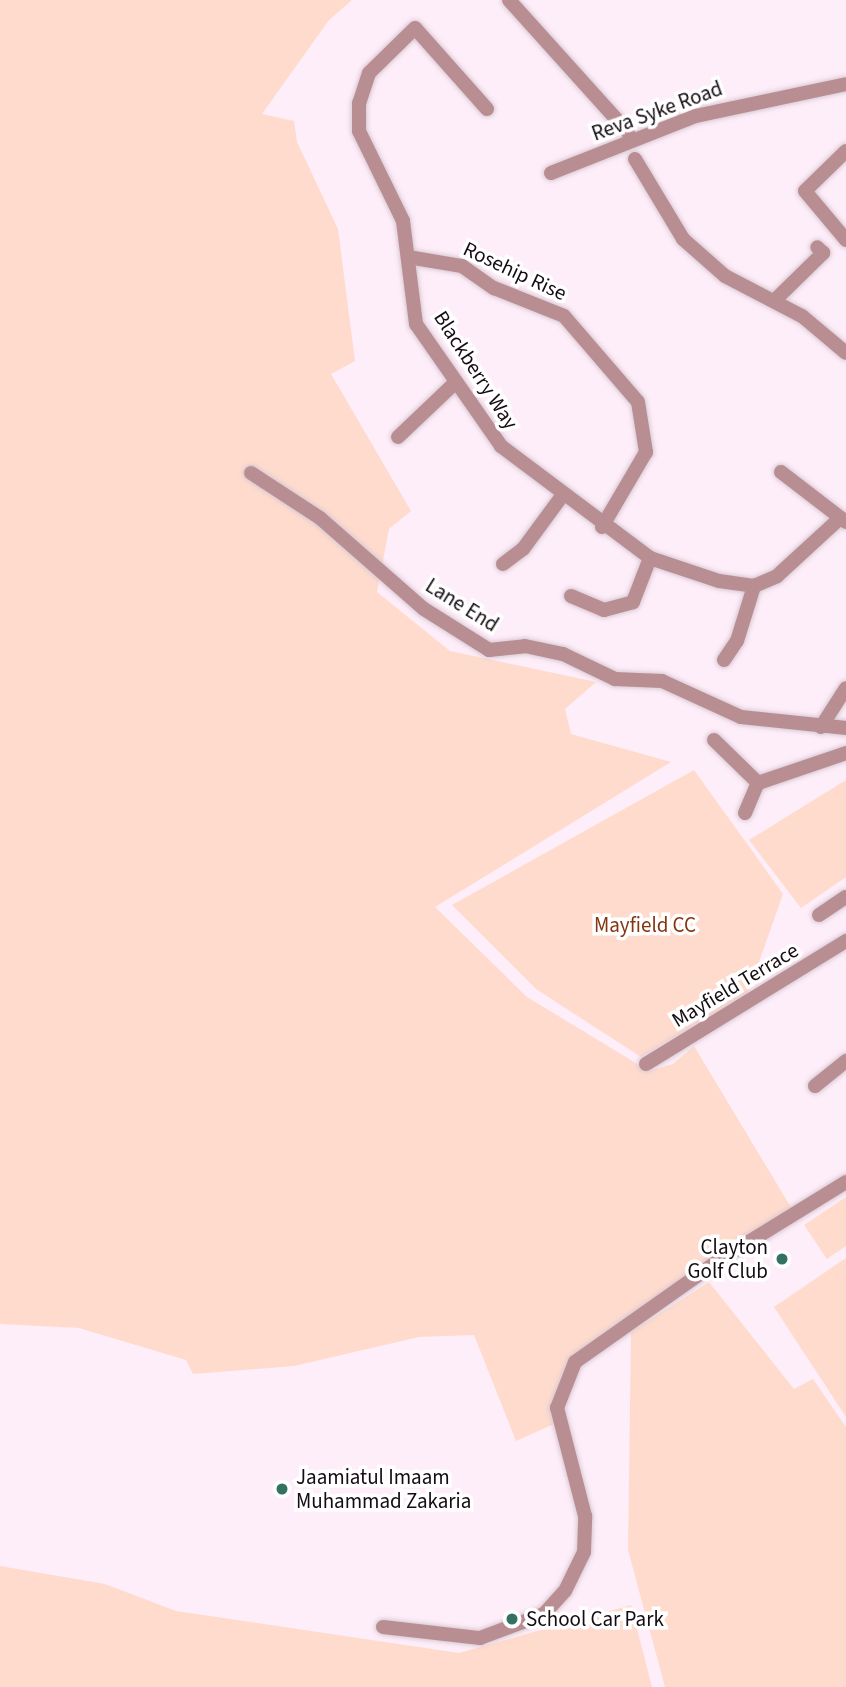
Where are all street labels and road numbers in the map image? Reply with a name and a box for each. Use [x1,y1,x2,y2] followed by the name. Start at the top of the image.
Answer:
[588,76,726,146] street label: Reva Syke Road
[459,236,571,306] street label: Rosehip Rise
[428,306,524,434] street label: Blackberry Way
[421,573,503,637] street label: Lane End
[667,937,803,1033] street label: Mayfield Terrace

